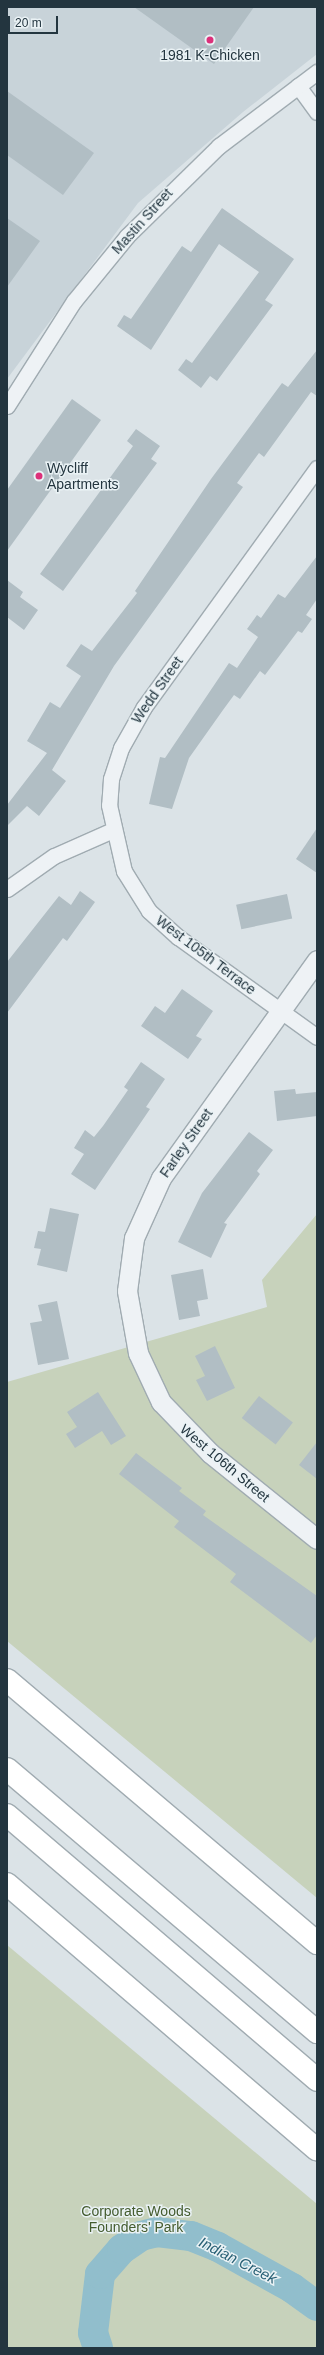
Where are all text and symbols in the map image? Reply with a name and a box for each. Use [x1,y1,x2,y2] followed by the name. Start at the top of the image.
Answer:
[10,8,60,34] scale bar
[15,16,42,30] text: 20 m
[205,35,215,45] marker: 1981 K-Chicken
[160,47,260,63] place label: 1981 K-Chicken
[108,185,176,257] street label: Mastin Street
[47,460,119,492] place label: Wycliff Apartments
[34,471,44,481] marker: Wycliff Apartments
[128,653,186,727] street label: Wedd Street
[153,912,259,998] street label: West 105th Terrace
[156,1105,216,1181] street label: Farley Street
[177,1421,273,1505] street label: West 106th Street
[81,2203,191,2236] park label: Corporate Woods Founders' Park
[196,2233,280,2287] water label: Indian Creek

